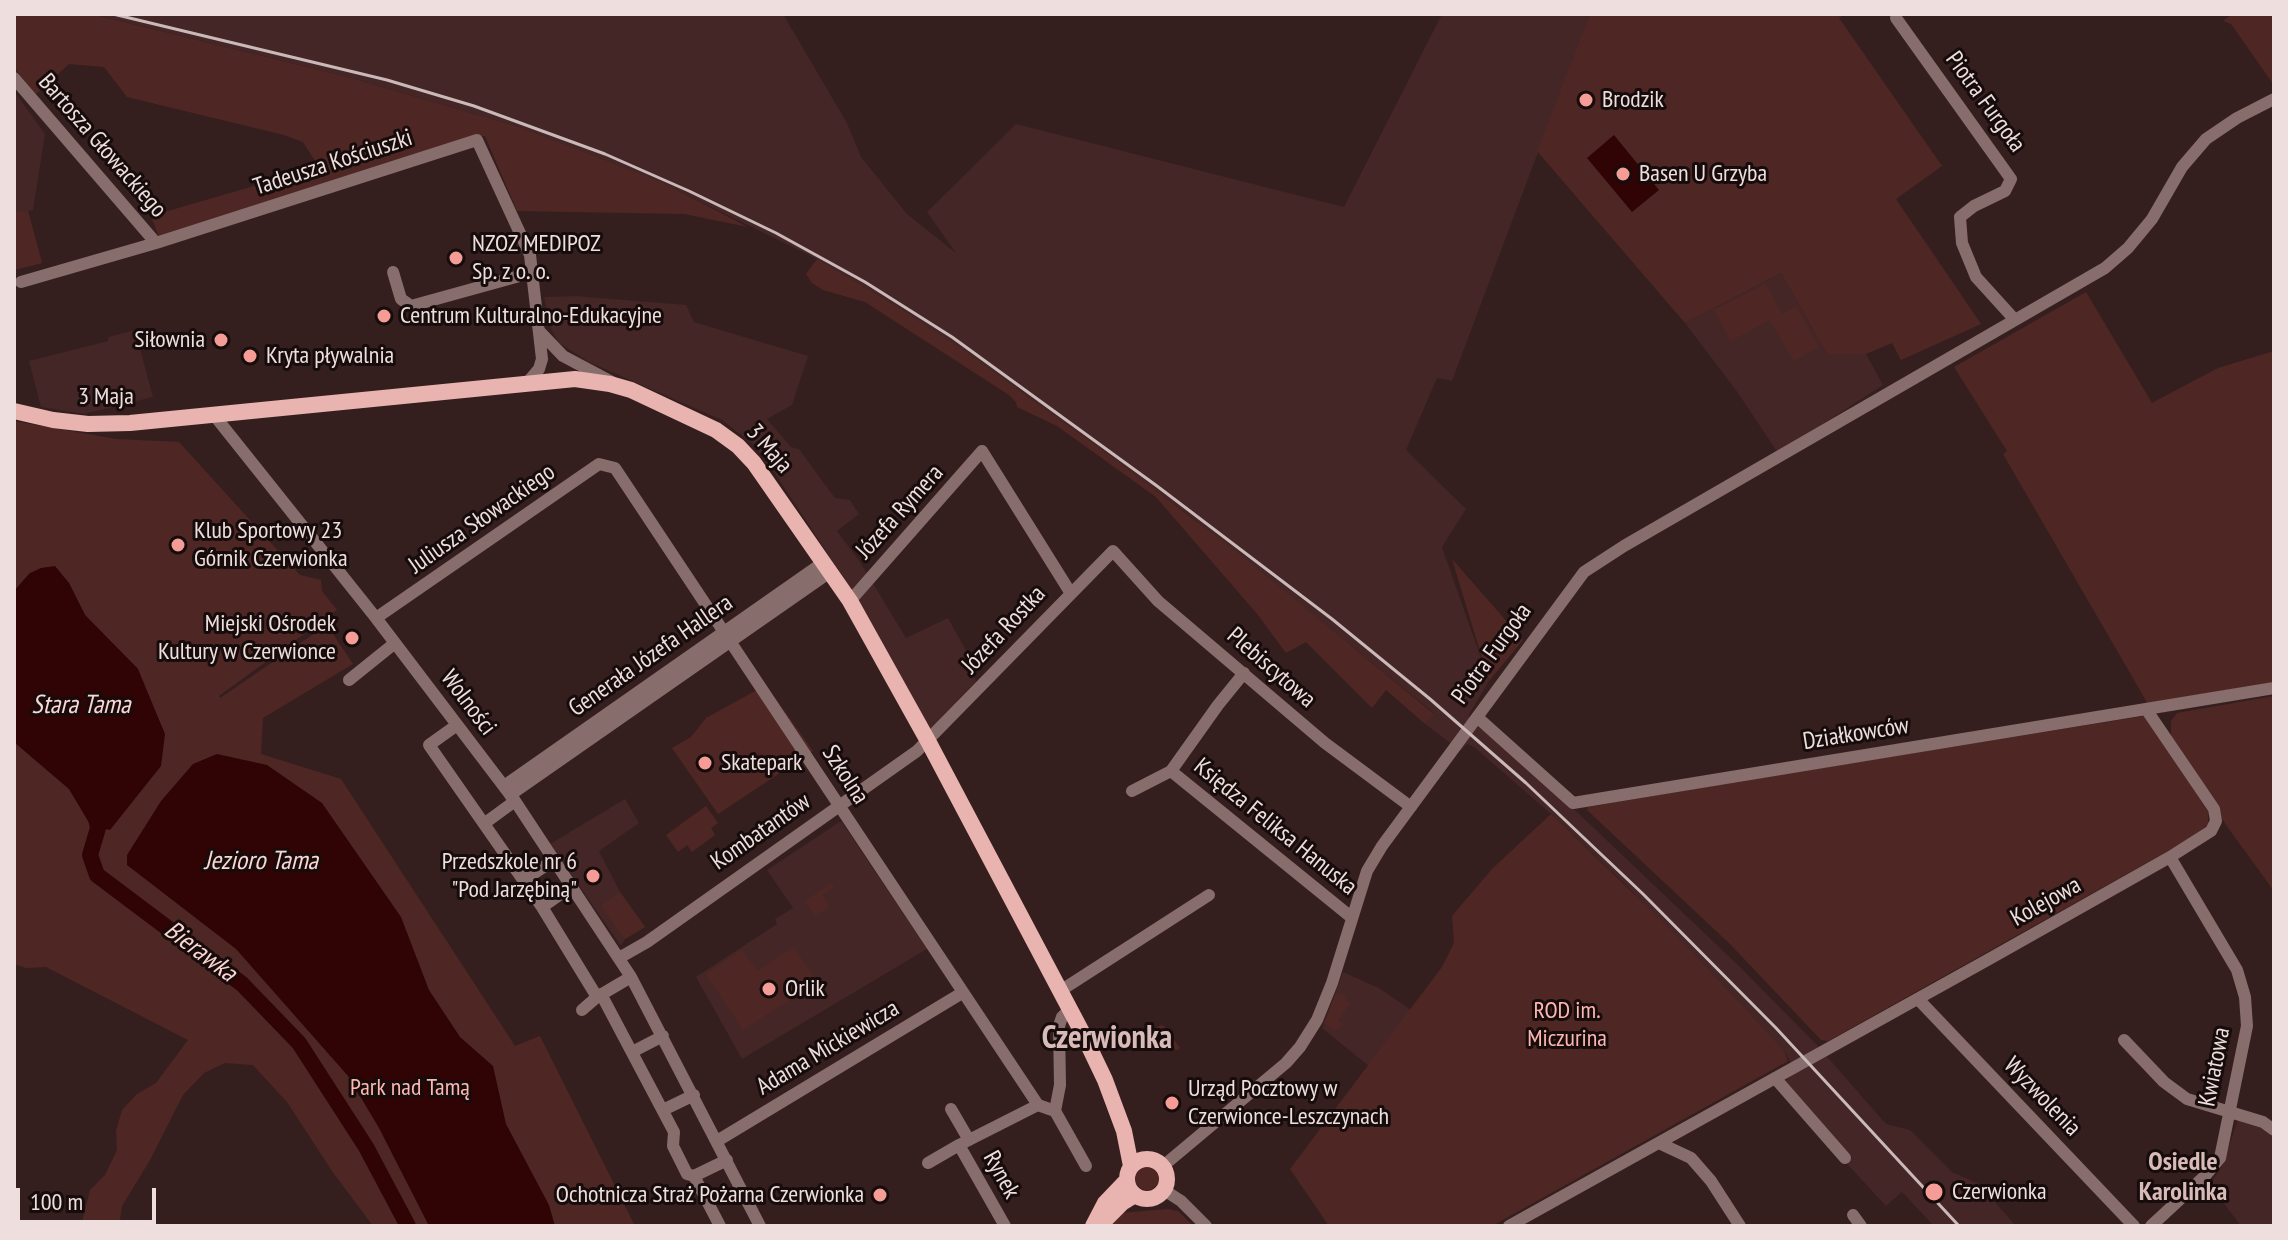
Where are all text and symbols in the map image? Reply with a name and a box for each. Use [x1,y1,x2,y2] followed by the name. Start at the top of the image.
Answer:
[1939,46,2031,158] street label: Piotra Furgoła
[32,68,172,224] street label: Bartosza Głowackiego
[1602,86,1664,114] place label: Brodzik
[1577,91,1595,109] marker: Brodzik
[250,124,416,202] street label: Tadeusza Kościuszki
[1639,160,1767,188] place label: Basen U Grzyba
[1614,165,1632,183] marker: Basen U Grzyba
[472,230,601,286] place label: NZOZ MEDIPOZ Sp. z o. o.
[447,249,465,267] marker: NZOZ MEDIPOZ Sp. z o. o.
[400,302,662,330] place label: Centrum Kulturalno-Edukacyjne
[375,307,393,325] marker: Centrum Kulturalno-Edukacyjne
[134,326,205,354] place label: Siłownia
[212,331,230,349] marker: Siłownia
[266,342,394,370] place label: Kryta pływalnia
[241,347,259,365] marker: Kryta pływalnia
[78,383,134,411] street label: 3 Maja
[740,419,798,479] street label: 3 Maja
[403,458,561,580] street label: Juliusza Słowackiego
[850,459,950,565] street label: Józefa Rymera
[194,517,348,573] place label: Klub Sportowy 23 Górnik Czerwionka
[169,536,187,554] marker: Klub Sportowy 23 Górnik Czerwionka
[956,580,1052,680] street label: Józefa Rostka
[564,589,738,723] street label: Generała Józefa Hallera
[1446,598,1538,710] street label: Piotra Furgoła
[158,610,336,666] place label: Miejski Ośrodek Kultury w Czerwionce
[1221,622,1321,714] street label: Plebiscytowa
[343,629,361,647] marker: Miejski Ośrodek Kultury w Czerwionce
[434,665,502,741] street label: Wolności
[32,690,130,722] water label: Stara Tama
[1801,711,1911,757] street label: Działkowców
[815,740,875,810] street label: Szkolna
[721,749,802,777] place label: Skatepark
[1188,752,1362,902] street label: Księdza Feliksa Hanuska
[696,754,714,772] marker: Skatepark
[706,787,816,877] street label: Kombatantów
[204,846,318,878] water label: Jezioro Tama
[442,848,577,904] place label: Przedszkole nr 6 "Pod Jarzębiną"
[584,867,602,885] marker: Przedszkole nr 6 "Pod Jarzębiną"
[2006,871,2086,933] street label: Kolejowa
[158,915,242,989] water label: Bierawka
[785,975,825,1003] place label: Orlik
[760,980,778,998] marker: Orlik
[752,994,904,1102] street label: Adama Mickiewicza
[1527,997,1607,1053] park label: ROD im. Miczurina
[1042,1020,1172,1058] district label: Czerwionka
[2193,1025,2237,1109] street label: Kwiatowa
[1997,1052,2087,1142] street label: Wyzwolenia
[350,1074,470,1102] park label: Park nad Tamą
[1188,1075,1389,1131] place label: Urząd Pocztowy w Czerwionce-Leszczynach
[1163,1094,1181,1112] marker: Urząd Pocztowy w Czerwionce-Leszczynach
[976,1146,1026,1204] street label: Rynek
[2139,1147,2227,1208] district label: Osiedle Karolinka
[20,1172,160,1222] scale bar
[1952,1178,2047,1206] place label: Czerwionka
[556,1181,864,1209] place label: Ochotnicza Straż Pożarna Czerwionka
[1923,1181,1945,1203] marker: Czerwionka
[30,1186,83,1217] text: 100 m
[871,1186,889,1204] marker: Ochotnicza Straż Pożarna Czerwionka

